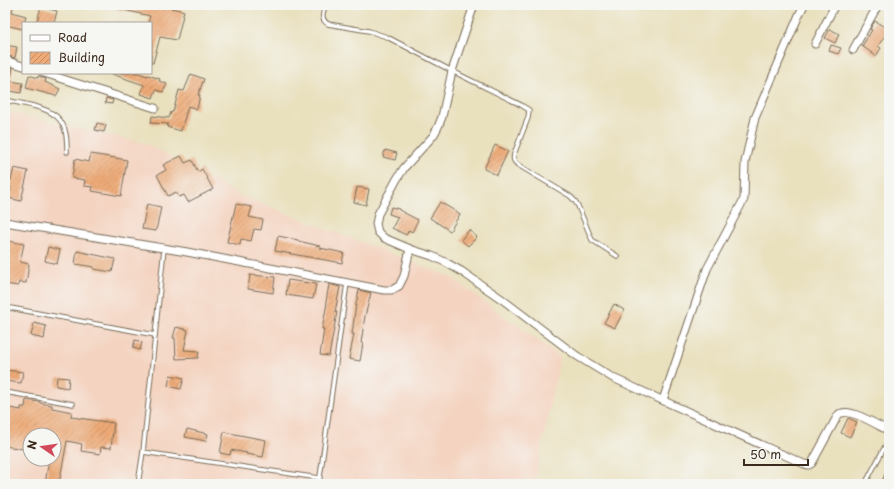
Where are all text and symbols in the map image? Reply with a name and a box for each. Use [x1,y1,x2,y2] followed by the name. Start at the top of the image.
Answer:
[22,22,152,74] legend
[58,28,87,46] text: Road
[58,48,105,66] text: Building
[22,427,62,467] north arrow
[23,438,41,451] text: N
[744,441,808,467] scale bar
[750,445,781,463] text: 50 m

